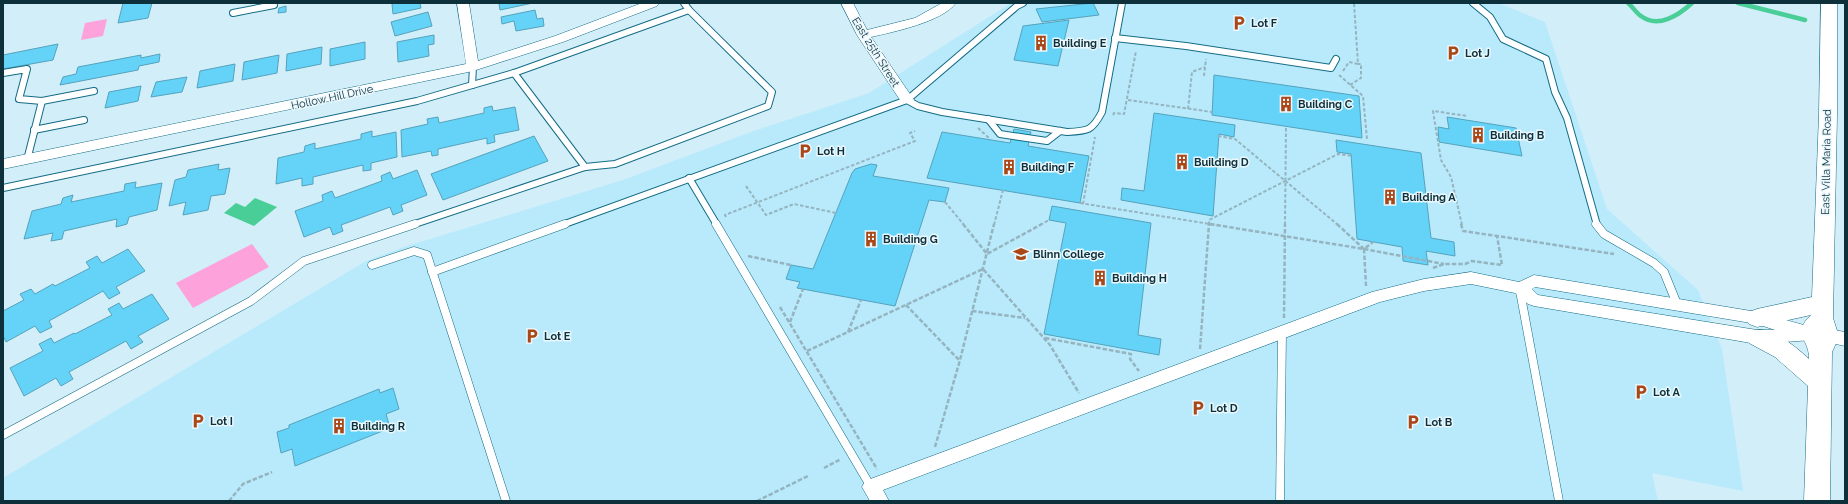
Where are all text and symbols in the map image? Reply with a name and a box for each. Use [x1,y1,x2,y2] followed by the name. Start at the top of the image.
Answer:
[1230,14,1248,32] parking icon: Lot F
[849,15,902,90] street label: East 25th Street
[1251,17,1278,30] place label: Lot F
[1032,34,1050,52] building icon: Building E
[1053,37,1107,50] place label: Building E
[1444,44,1462,62] parking icon: Lot J
[1465,47,1490,60] place label: Lot J
[290,82,375,113] street label: Hollow Hill Drive
[1277,95,1295,113] building icon: Building C
[1298,98,1353,111] place label: Building C
[1819,109,1834,215] street label: East Villa Maria Road
[1469,126,1487,144] building icon: Building B
[1490,129,1545,142] place label: Building B
[796,142,814,160] parking icon: Lot H
[817,145,845,158] place label: Lot H
[1173,153,1191,171] building icon: Building D
[1194,156,1249,169] place label: Building D
[1000,158,1018,176] building icon: Building F
[1021,161,1075,174] place label: Building F
[1381,188,1399,206] building icon: Building A
[1402,191,1456,204] place label: Building A
[862,230,880,248] building icon: Building G
[883,233,938,246] place label: Building G
[1012,245,1030,263] school or university icon: Blinn College
[1033,248,1104,261] place label: Blinn College
[1091,269,1109,287] building icon: Building H
[1112,272,1167,285] place label: Building H
[523,327,541,345] parking icon: Lot E
[544,330,571,343] place label: Lot E
[1632,383,1650,401] parking icon: Lot A
[1653,386,1680,399] place label: Lot A
[1189,399,1207,417] parking icon: Lot D
[1210,402,1238,415] place label: Lot D
[189,412,207,430] parking icon: Lot I
[1404,413,1422,431] parking icon: Lot B
[210,415,233,428] place label: Lot I
[1425,416,1453,429] place label: Lot B
[330,417,348,435] building icon: Building R
[351,420,406,433] place label: Building R

